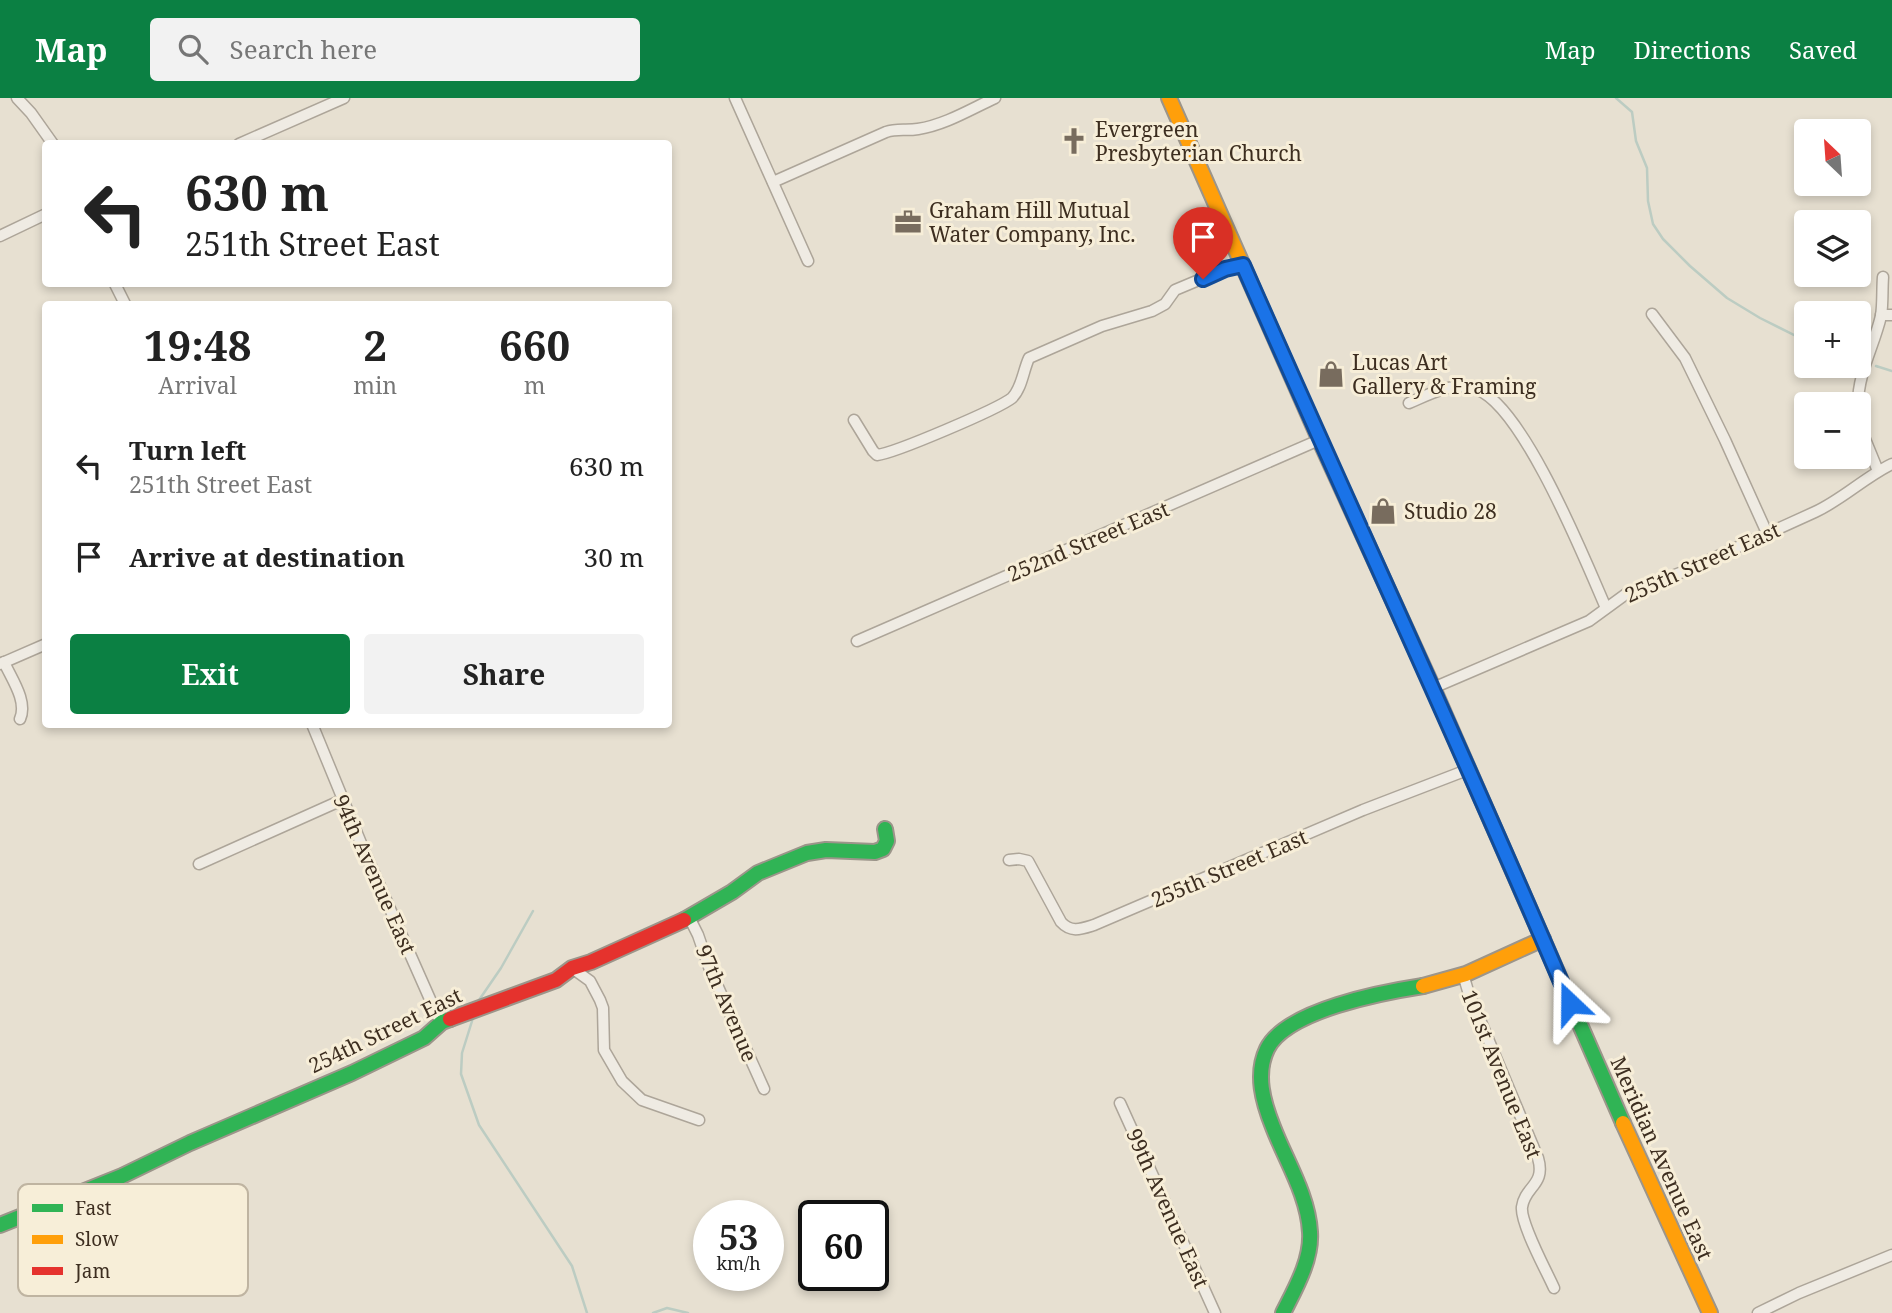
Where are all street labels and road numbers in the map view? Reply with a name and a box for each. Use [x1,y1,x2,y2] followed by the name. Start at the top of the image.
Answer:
[1003,494,1173,588] street label: 252nd Street East
[1620,515,1784,609] street label: 255th Street East
[327,790,423,958] street label: 94th Avenue East
[1147,822,1311,914] street label: 255th Street East
[690,940,764,1066] street label: 97th Avenue
[304,981,466,1079] street label: 254th Street East
[1455,985,1549,1163] street label: 101st Avenue East
[1604,1052,1720,1264] street label: Meridian Avenue East
[1120,1124,1216,1292] street label: 99th Avenue East

